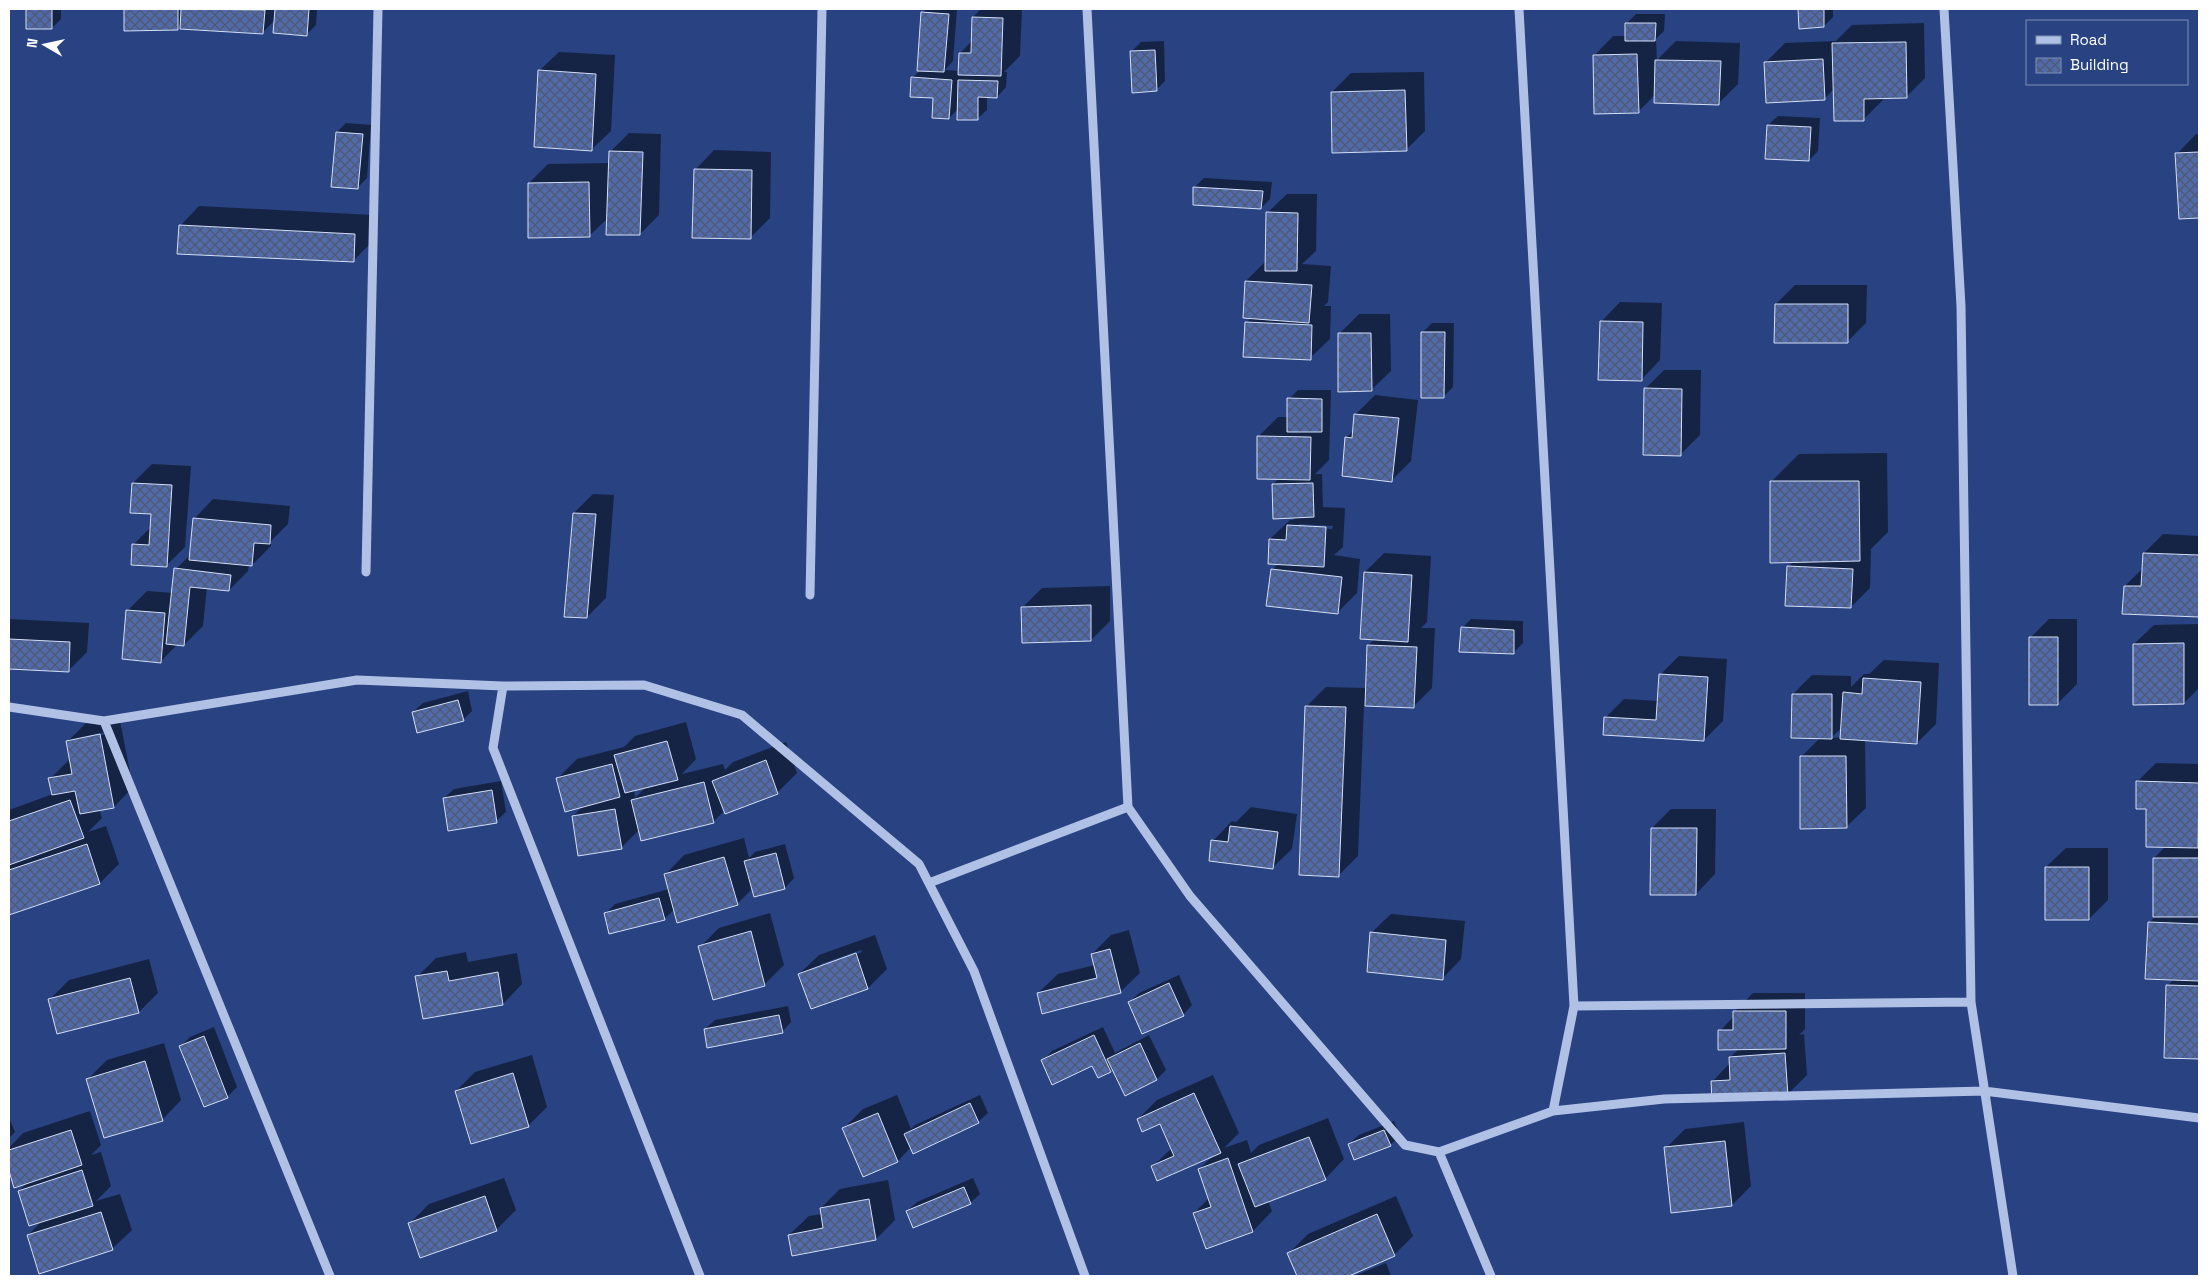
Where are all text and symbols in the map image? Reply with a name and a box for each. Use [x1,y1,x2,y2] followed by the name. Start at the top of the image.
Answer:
[20,20,70,70] north arrow
[2026,20,2188,85] legend
[2070,30,2107,49] text: Road
[23,37,42,49] text: N
[2070,55,2129,74] text: Building

